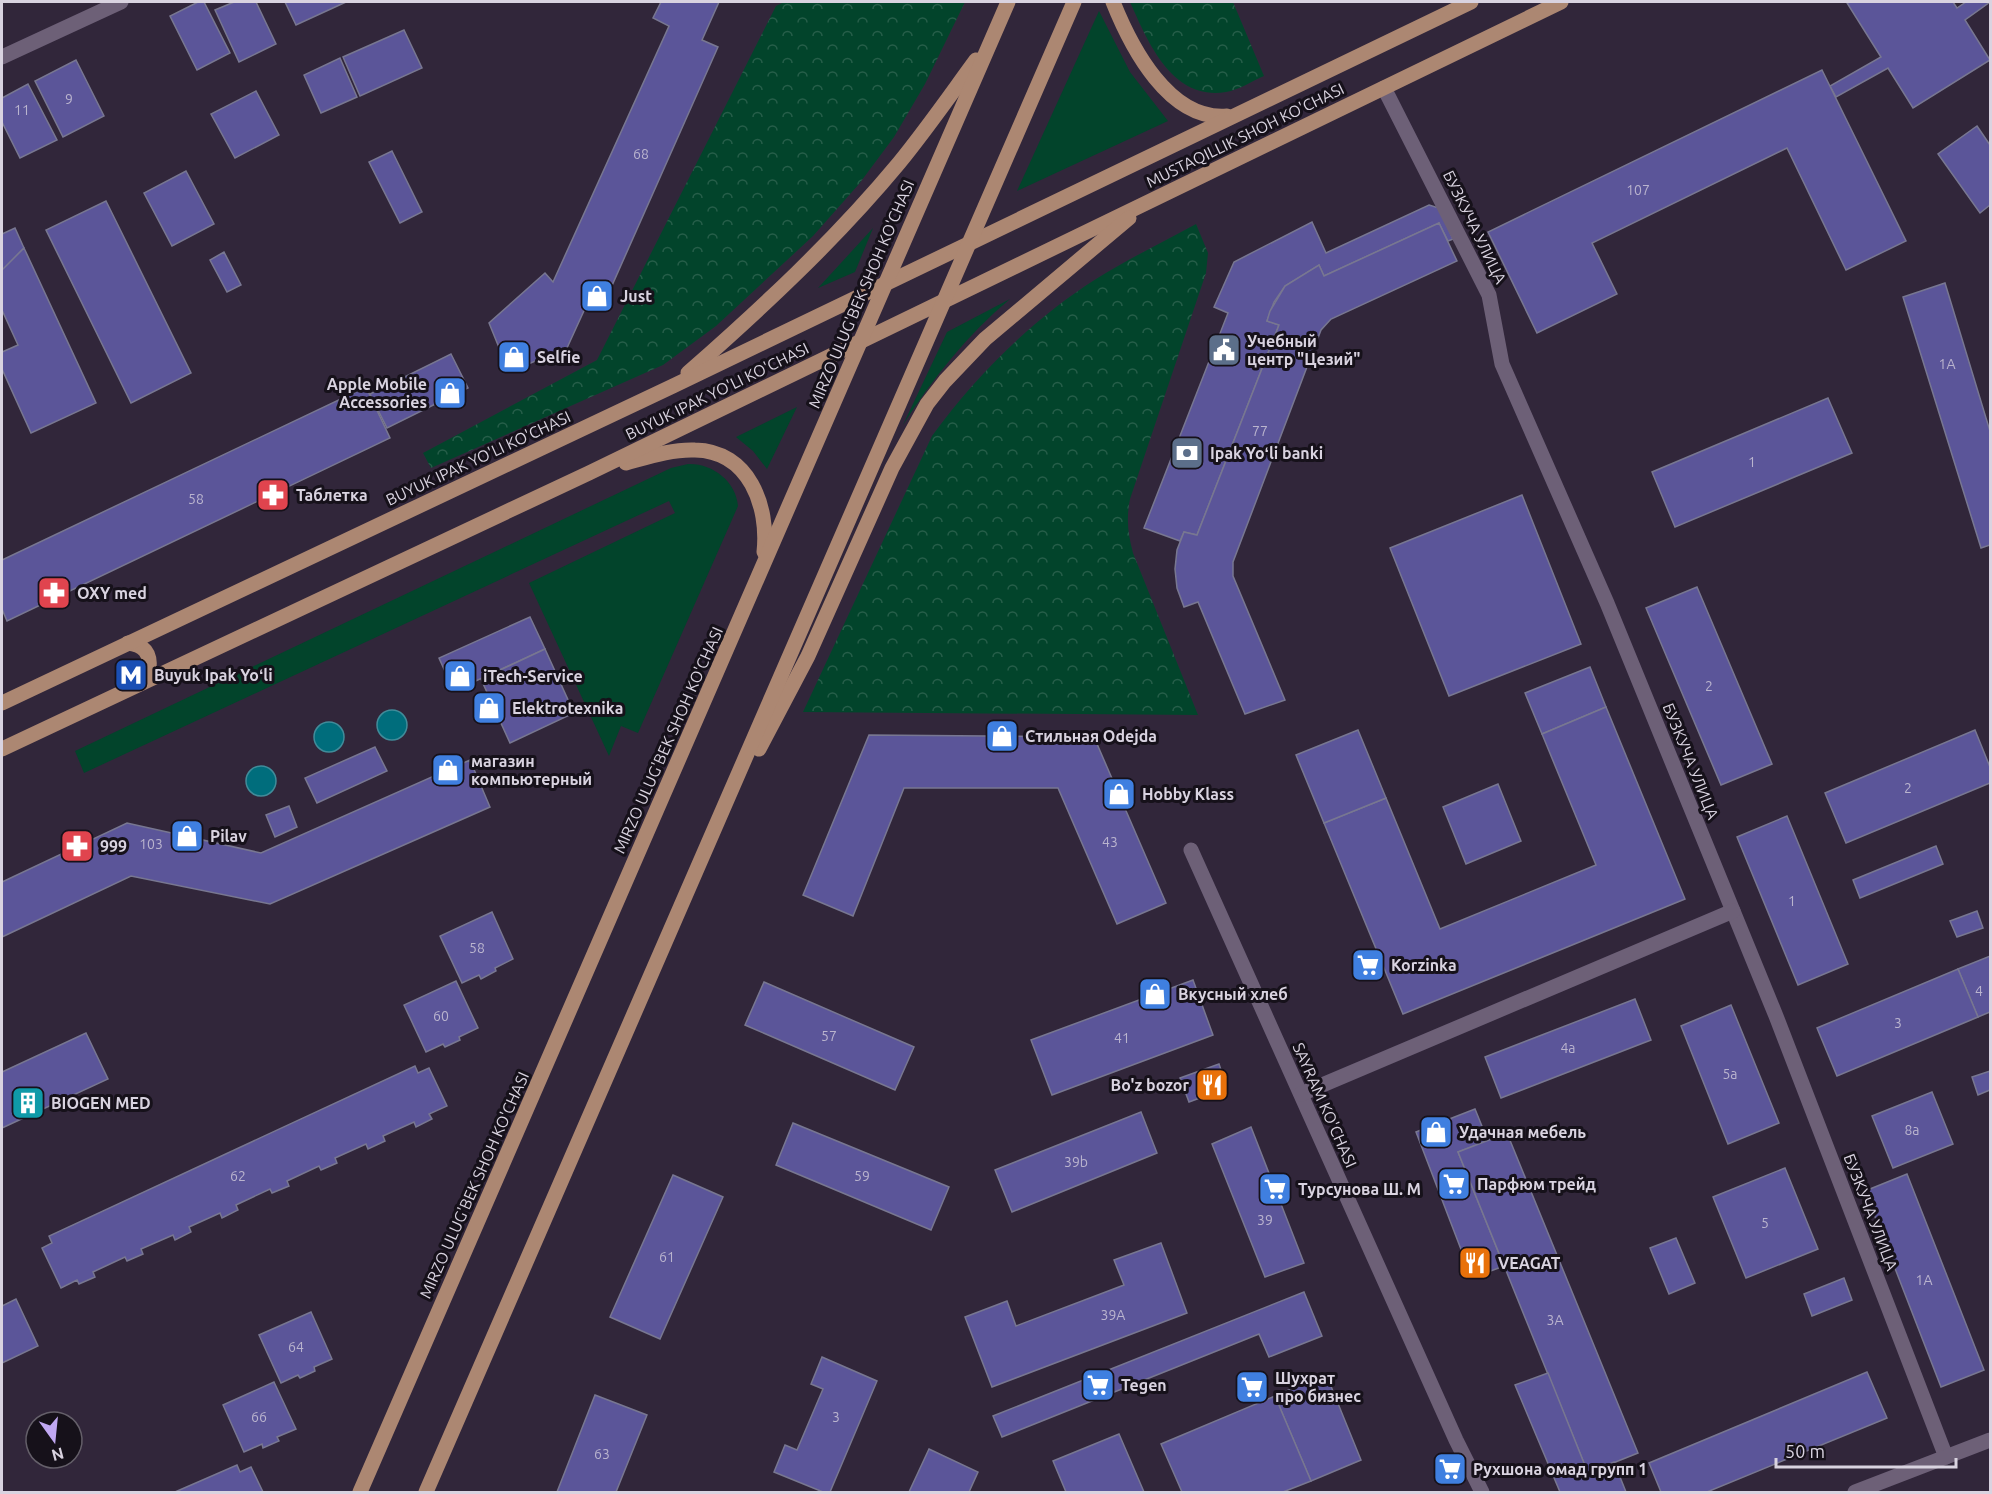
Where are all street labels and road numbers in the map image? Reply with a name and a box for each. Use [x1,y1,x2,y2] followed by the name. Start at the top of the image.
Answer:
[1143,79,1347,191] street label: MUSTAQILLIK SHOH KO'CHASI
[1440,167,1510,287] street label: БУЗКУЧА УЛИЦА
[805,177,917,411] street label: MIRZO ULUG'BEK SHOH KO'CHASI
[622,339,812,443] street label: BUYUK IPAK YO'LI KO'CHASI
[383,407,573,509] street label: BUYUK IPAK YO'LI KO'CHASI
[610,624,726,856] street label: MIRZO ULUG'BEK SHOH KO'CHASI
[1659,700,1723,822] street label: БУЗКУЧА УЛИЦА
[1289,1040,1361,1170] street label: SAYRAM KO'CHASI
[416,1069,532,1301] street label: MIRZO ULUG'BEK SHOH KO'CHASI
[1840,1151,1902,1273] street label: БУЗКУЧА УЛИЦА

